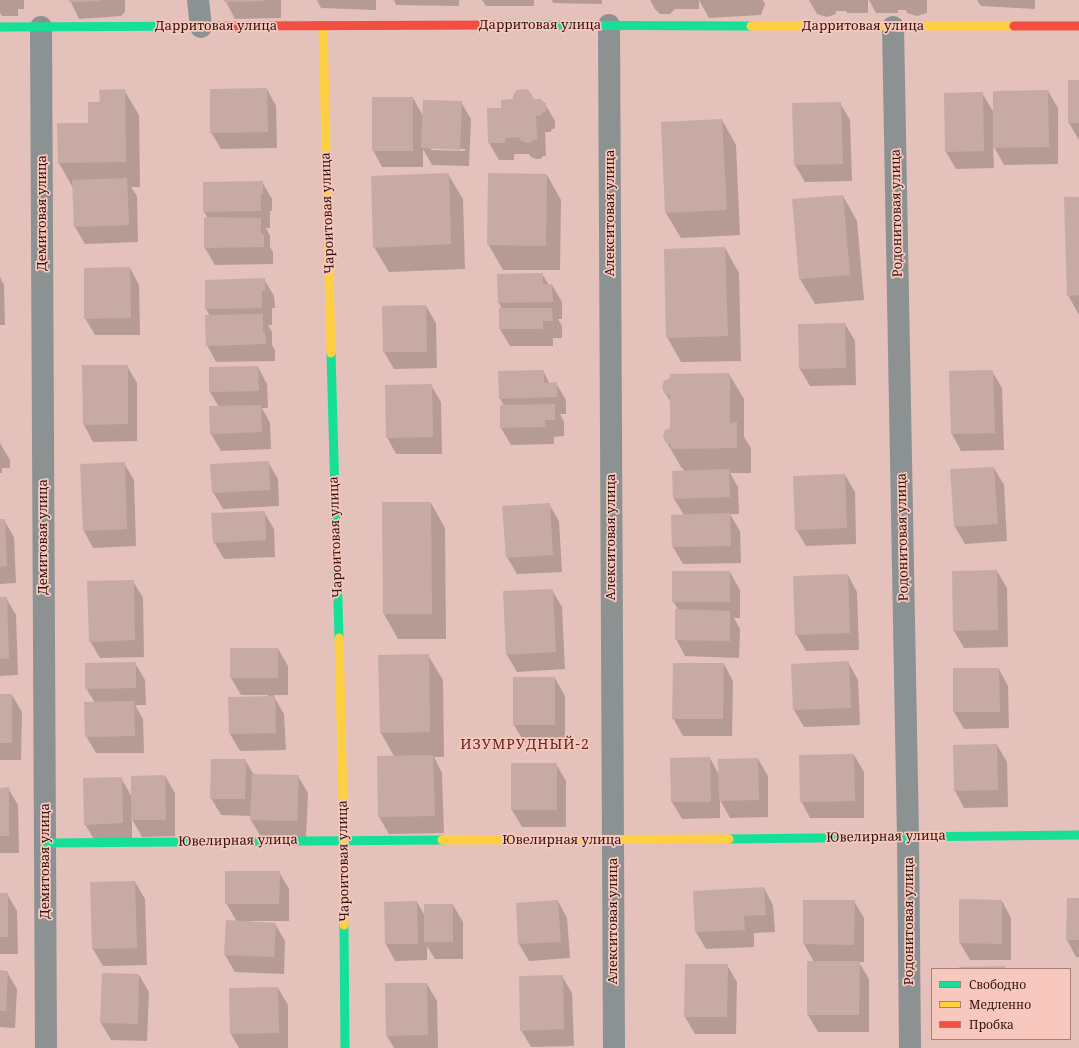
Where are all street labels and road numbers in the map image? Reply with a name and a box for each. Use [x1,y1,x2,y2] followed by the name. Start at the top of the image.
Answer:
[479,17,601,33] street label: Дарритовая улица
[155,18,277,34] street label: Дарритовая улица
[802,18,924,34] street label: Дарритовая улица
[888,149,906,277] street label: Родонитовая улица
[602,150,618,276] street label: Алекситовая улица
[318,152,338,274] street label: Чароитовая улица
[34,155,50,271] street label: Демитовая улица
[894,473,912,601] street label: Родонитовая улица
[603,474,619,600] street label: Алекситовая улица
[326,476,346,598] street label: Чароитовая улица
[35,479,51,595] street label: Демитовая улица
[335,800,353,922] street label: Чароитовая улица
[37,803,53,919] street label: Демитовая улица
[826,828,946,846] street label: Ювелирная улица
[178,832,298,850] street label: Ювелирная улица
[502,832,622,848] street label: Ювелирная улица
[901,857,917,985] street label: Родонитовая улица
[605,858,621,984] street label: Алекситовая улица

